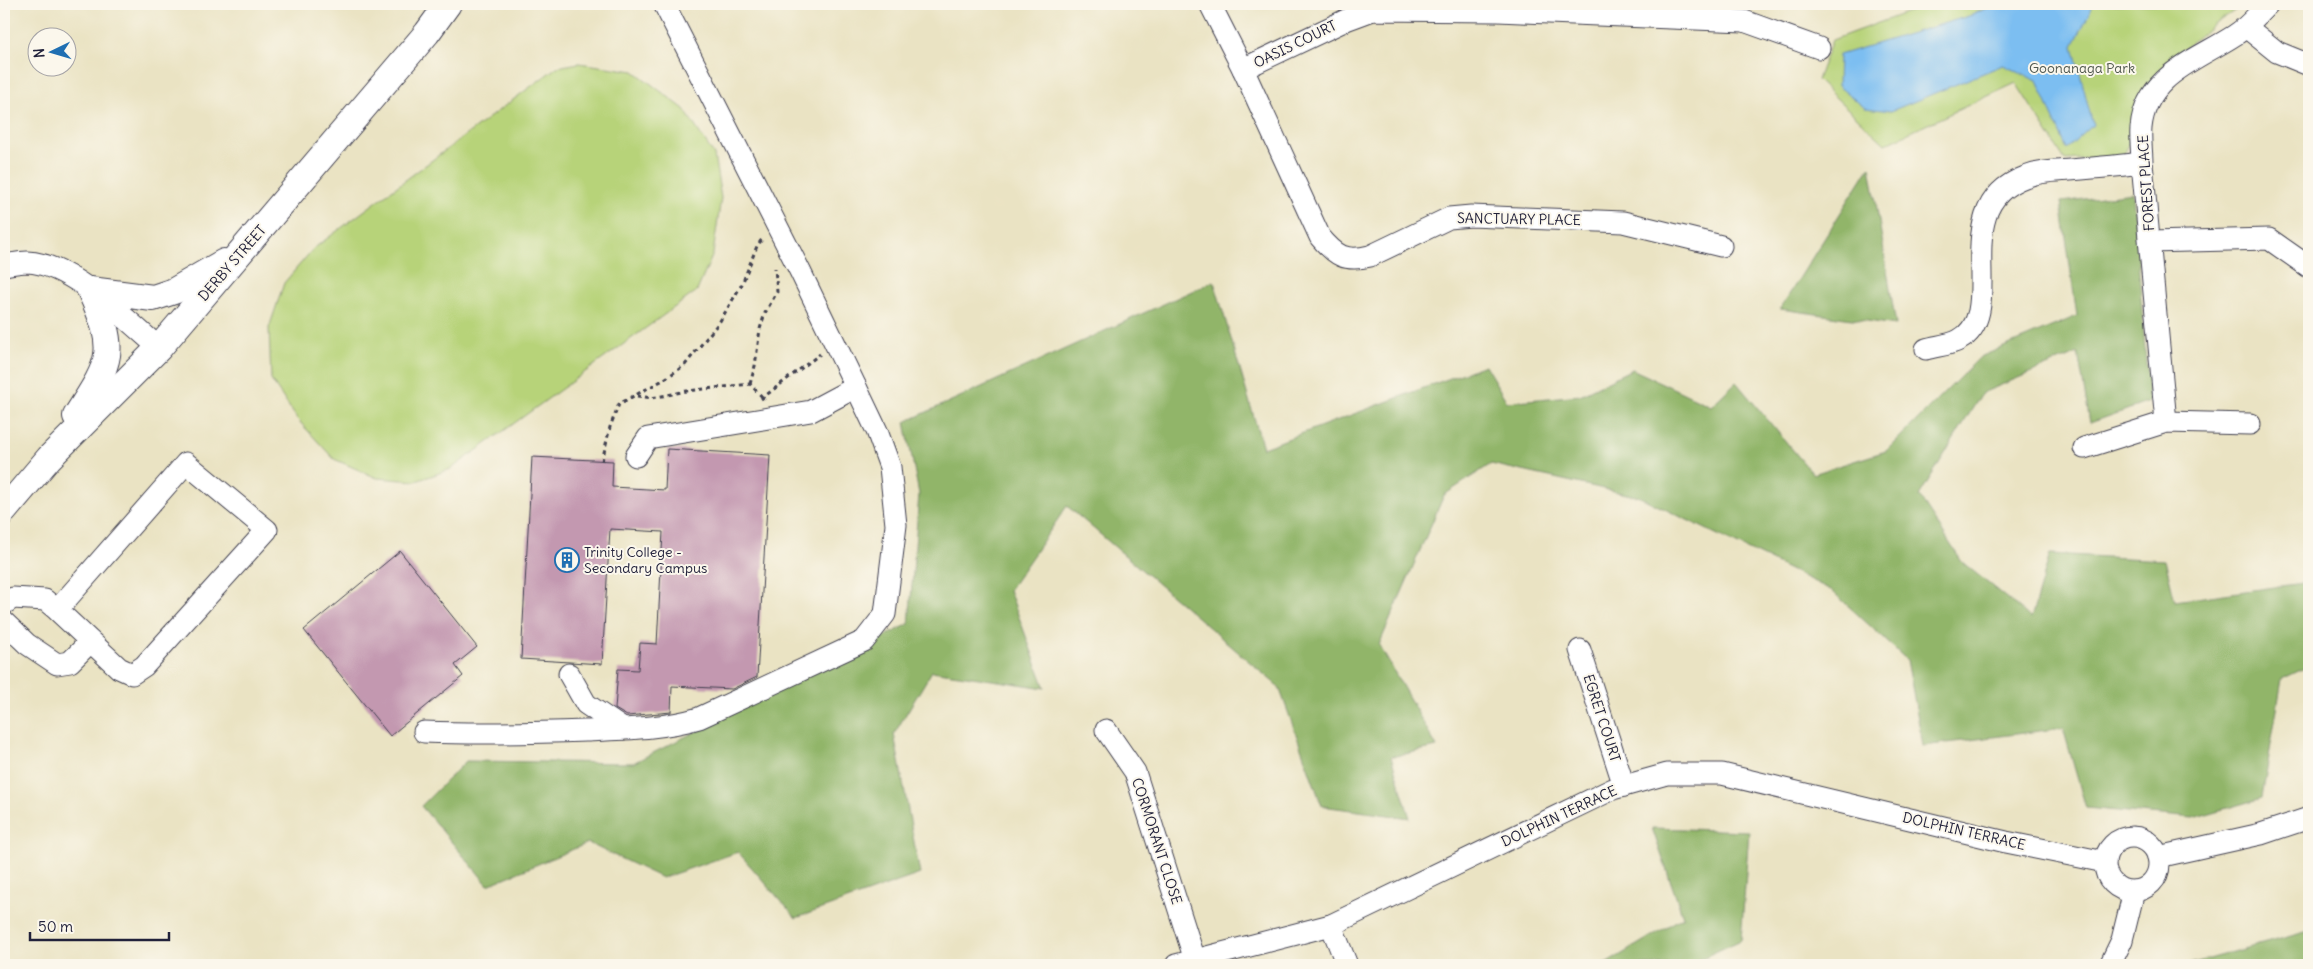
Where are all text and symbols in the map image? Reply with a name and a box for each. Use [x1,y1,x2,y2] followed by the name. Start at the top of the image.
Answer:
[1251,16,1339,72] street label: OASIS COURT
[28,28,78,78] north arrow
[30,48,48,59] text: N
[2029,59,2135,77] park label: Goonanaga Park
[2134,134,2158,232] street label: FOREST PLACE
[1457,209,1581,229] street label: SANCTUARY PLACE
[194,221,270,305] street label: DERBY STREET
[584,543,707,577] place label: Trinity College - Secondary Campus
[554,547,580,573] building icon: Trinity College - Secondary Campus
[1579,672,1625,764] street label: EGRET COURT
[1128,775,1186,907] street label: CORMORANT CLOSE
[1498,781,1620,851] street label: DOLPHIN TERRACE
[1901,808,2027,854] street label: DOLPHIN TERRACE
[30,909,169,941] scale bar
[38,917,73,936] text: 50 m

